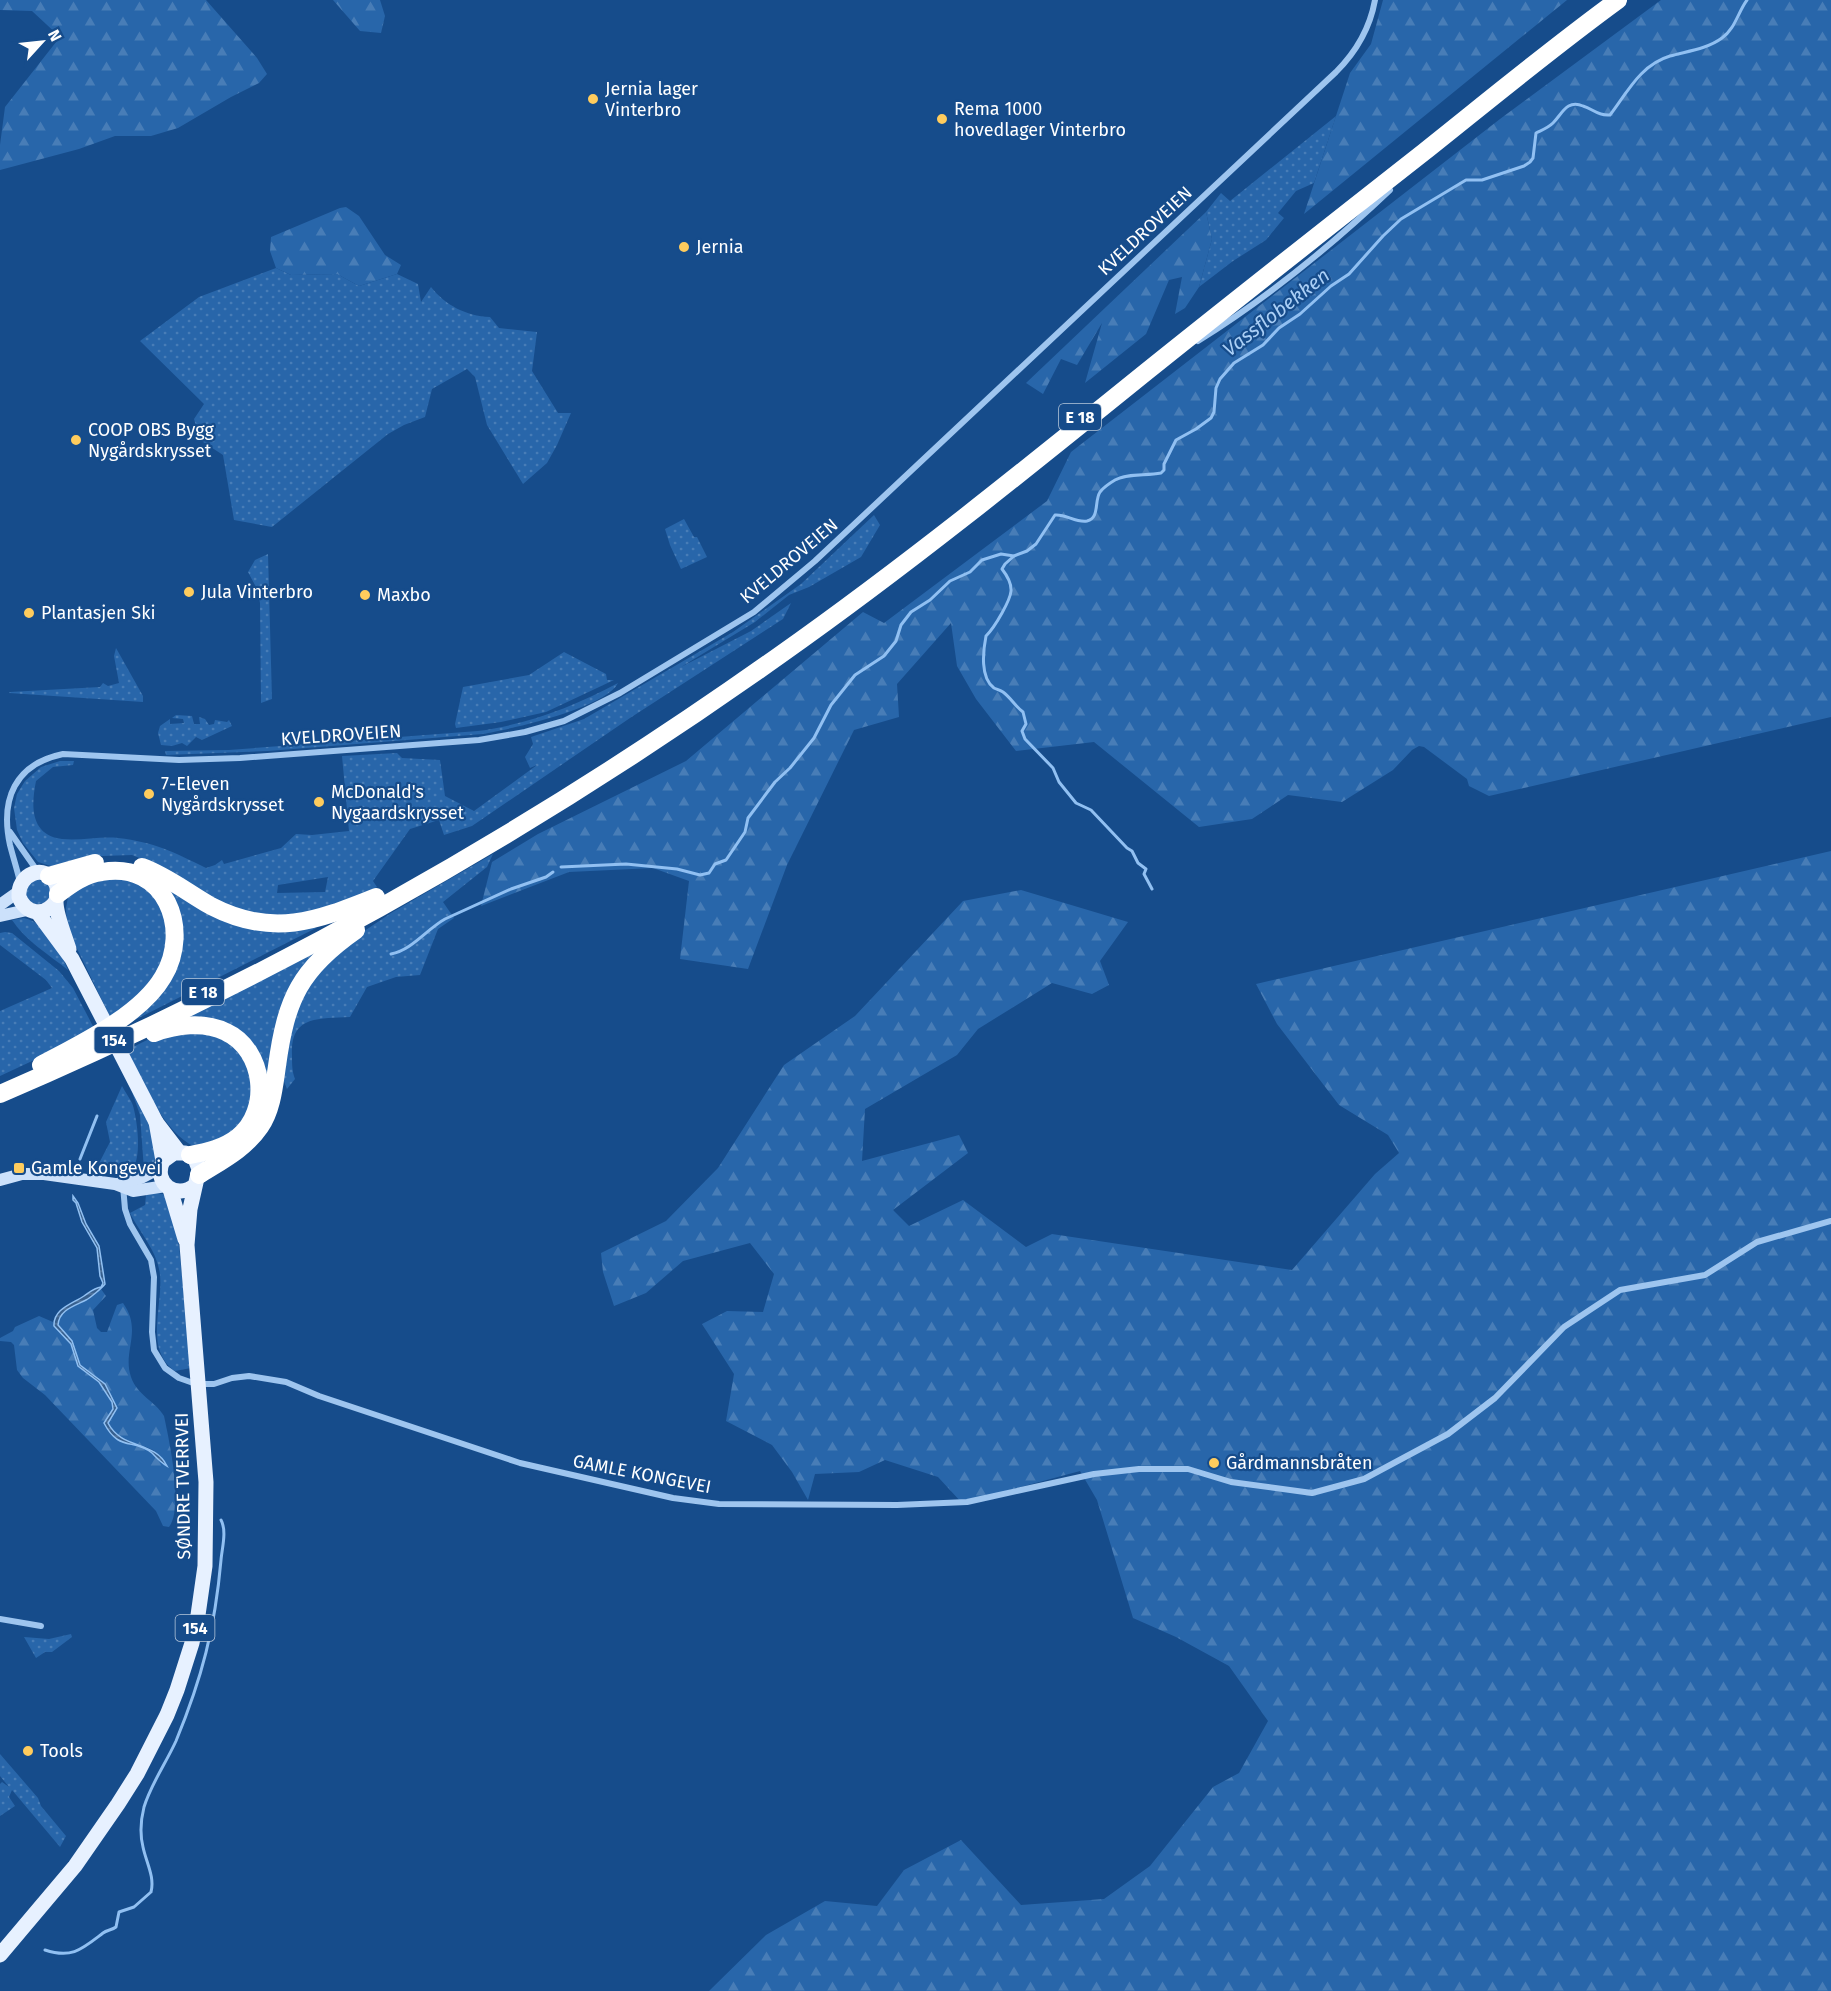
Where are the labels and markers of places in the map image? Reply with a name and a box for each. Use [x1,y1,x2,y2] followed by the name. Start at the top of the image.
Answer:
[605,78,698,121] place label: Jernia lager Vinterbro
[586,92,600,106] marker: Jernia lager Vinterbro
[954,98,1126,141] place label: Rema 1000 hovedlager Vinterbro
[935,112,949,126] marker: Rema 1000 hovedlager Vinterbro
[696,236,744,258] place label: Jernia
[677,240,691,254] marker: Jernia
[88,419,215,462] place label: COOP OBS Bygg Nygårdskrysset
[69,433,83,447] marker: COOP OBS Bygg Nygårdskrysset
[201,581,313,603] place label: Jula Vinterbro
[377,584,431,606] place label: Maxbo
[182,585,196,599] marker: Jula Vinterbro
[358,588,372,602] marker: Maxbo
[41,602,155,624] place label: Plantasjen Ski
[22,606,36,620] marker: Plantasjen Ski
[161,773,285,816] place label: 7-Eleven Nygårdskrysset
[331,781,465,824] place label: McDonald's Nygaardskrysset
[142,787,156,801] marker: 7-Eleven Nygårdskrysset
[312,795,326,809] marker: McDonald's Nygaardskrysset
[31,1157,161,1179] place label: Gamle Kongevei
[12,1161,26,1175] marker: Gamle Kongevei
[1226,1452,1372,1474] place label: Gårdmannsbråten
[1207,1456,1221,1470] marker: Gårdmannsbråten
[40,1740,83,1762] place label: Tools
[21,1744,35,1758] marker: Tools

